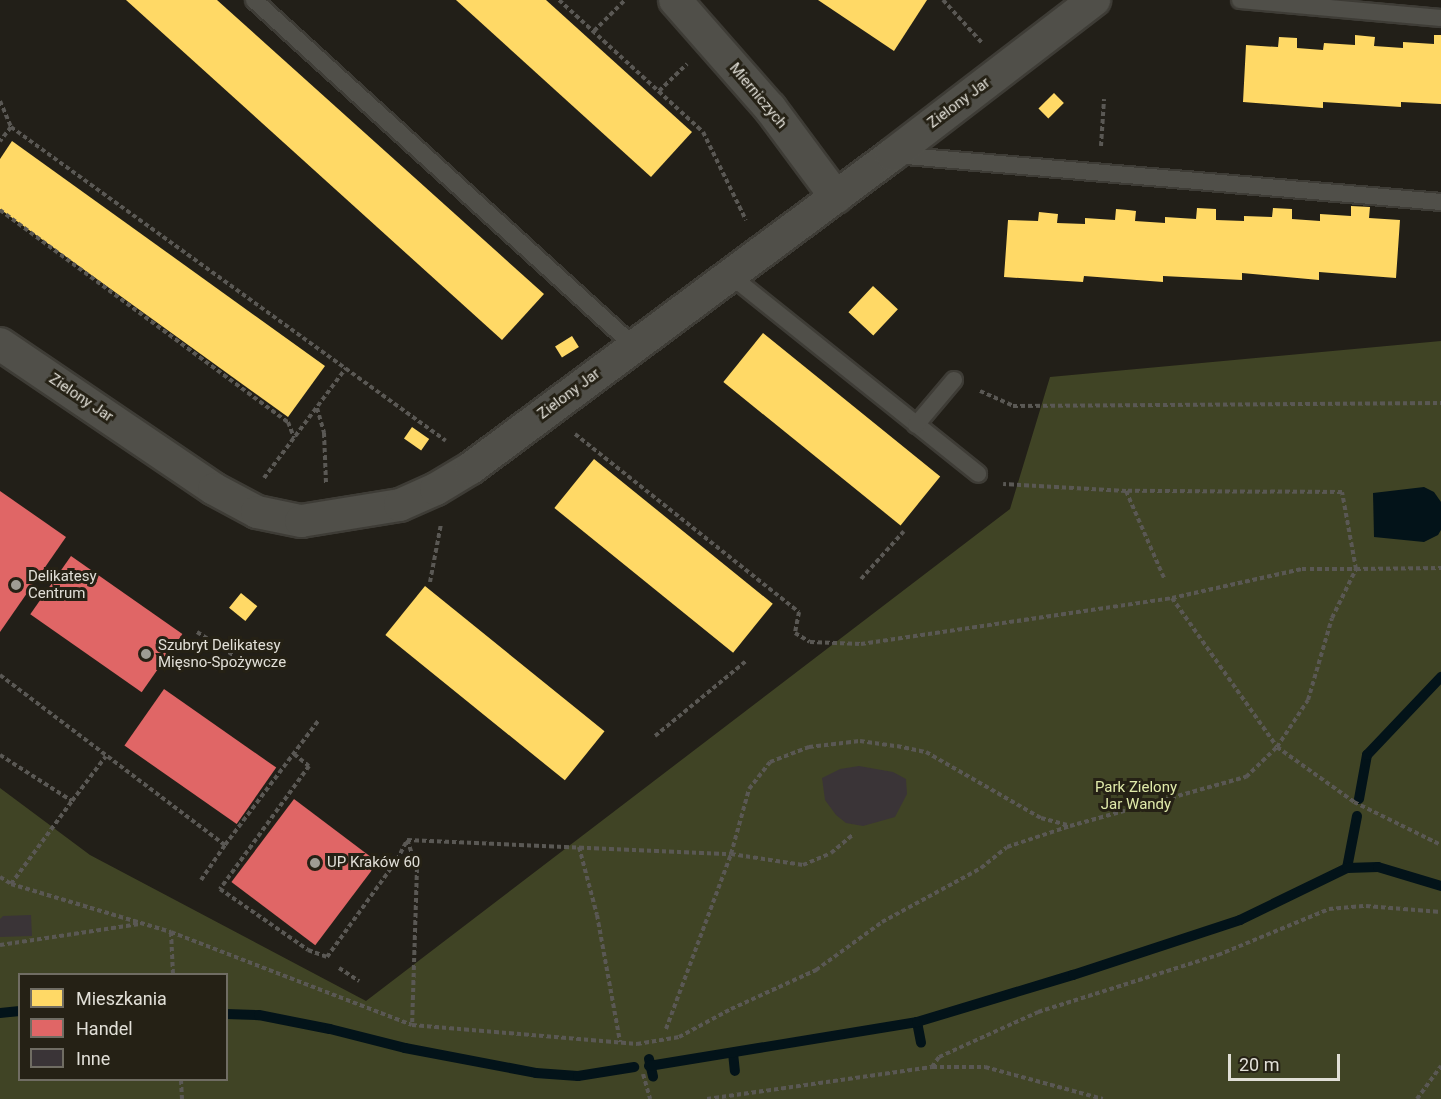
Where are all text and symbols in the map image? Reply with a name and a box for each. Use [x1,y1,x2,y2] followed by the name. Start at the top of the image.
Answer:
[725,60,791,132] street label: Mierniczych
[924,74,994,132] street label: Zielony Jar
[534,365,604,423] street label: Zielony Jar
[46,370,116,426] street label: Zielony Jar
[28,567,97,602] place label: Delikatesy Centrum
[9,578,23,592] marker: Delikatesy Centrum
[158,636,286,671] place label: Szubryt Delikatesy Mięsno-Spożywcze
[139,647,153,661] marker: Szubryt Delikatesy Mięsno-Spożywcze
[1095,778,1177,813] park label: Park Zielony Jar Wandy
[327,854,420,872] place label: UP Kraków 60
[308,856,322,870] marker: UP Kraków 60
[18,973,228,1081] legend
[76,988,167,1009] text: Mieszkania
[76,1018,133,1039] text: Handel
[1231,1042,1344,1080] scale bar
[76,1048,110,1069] text: Inne
[1239,1054,1279,1075] text: 20 m

